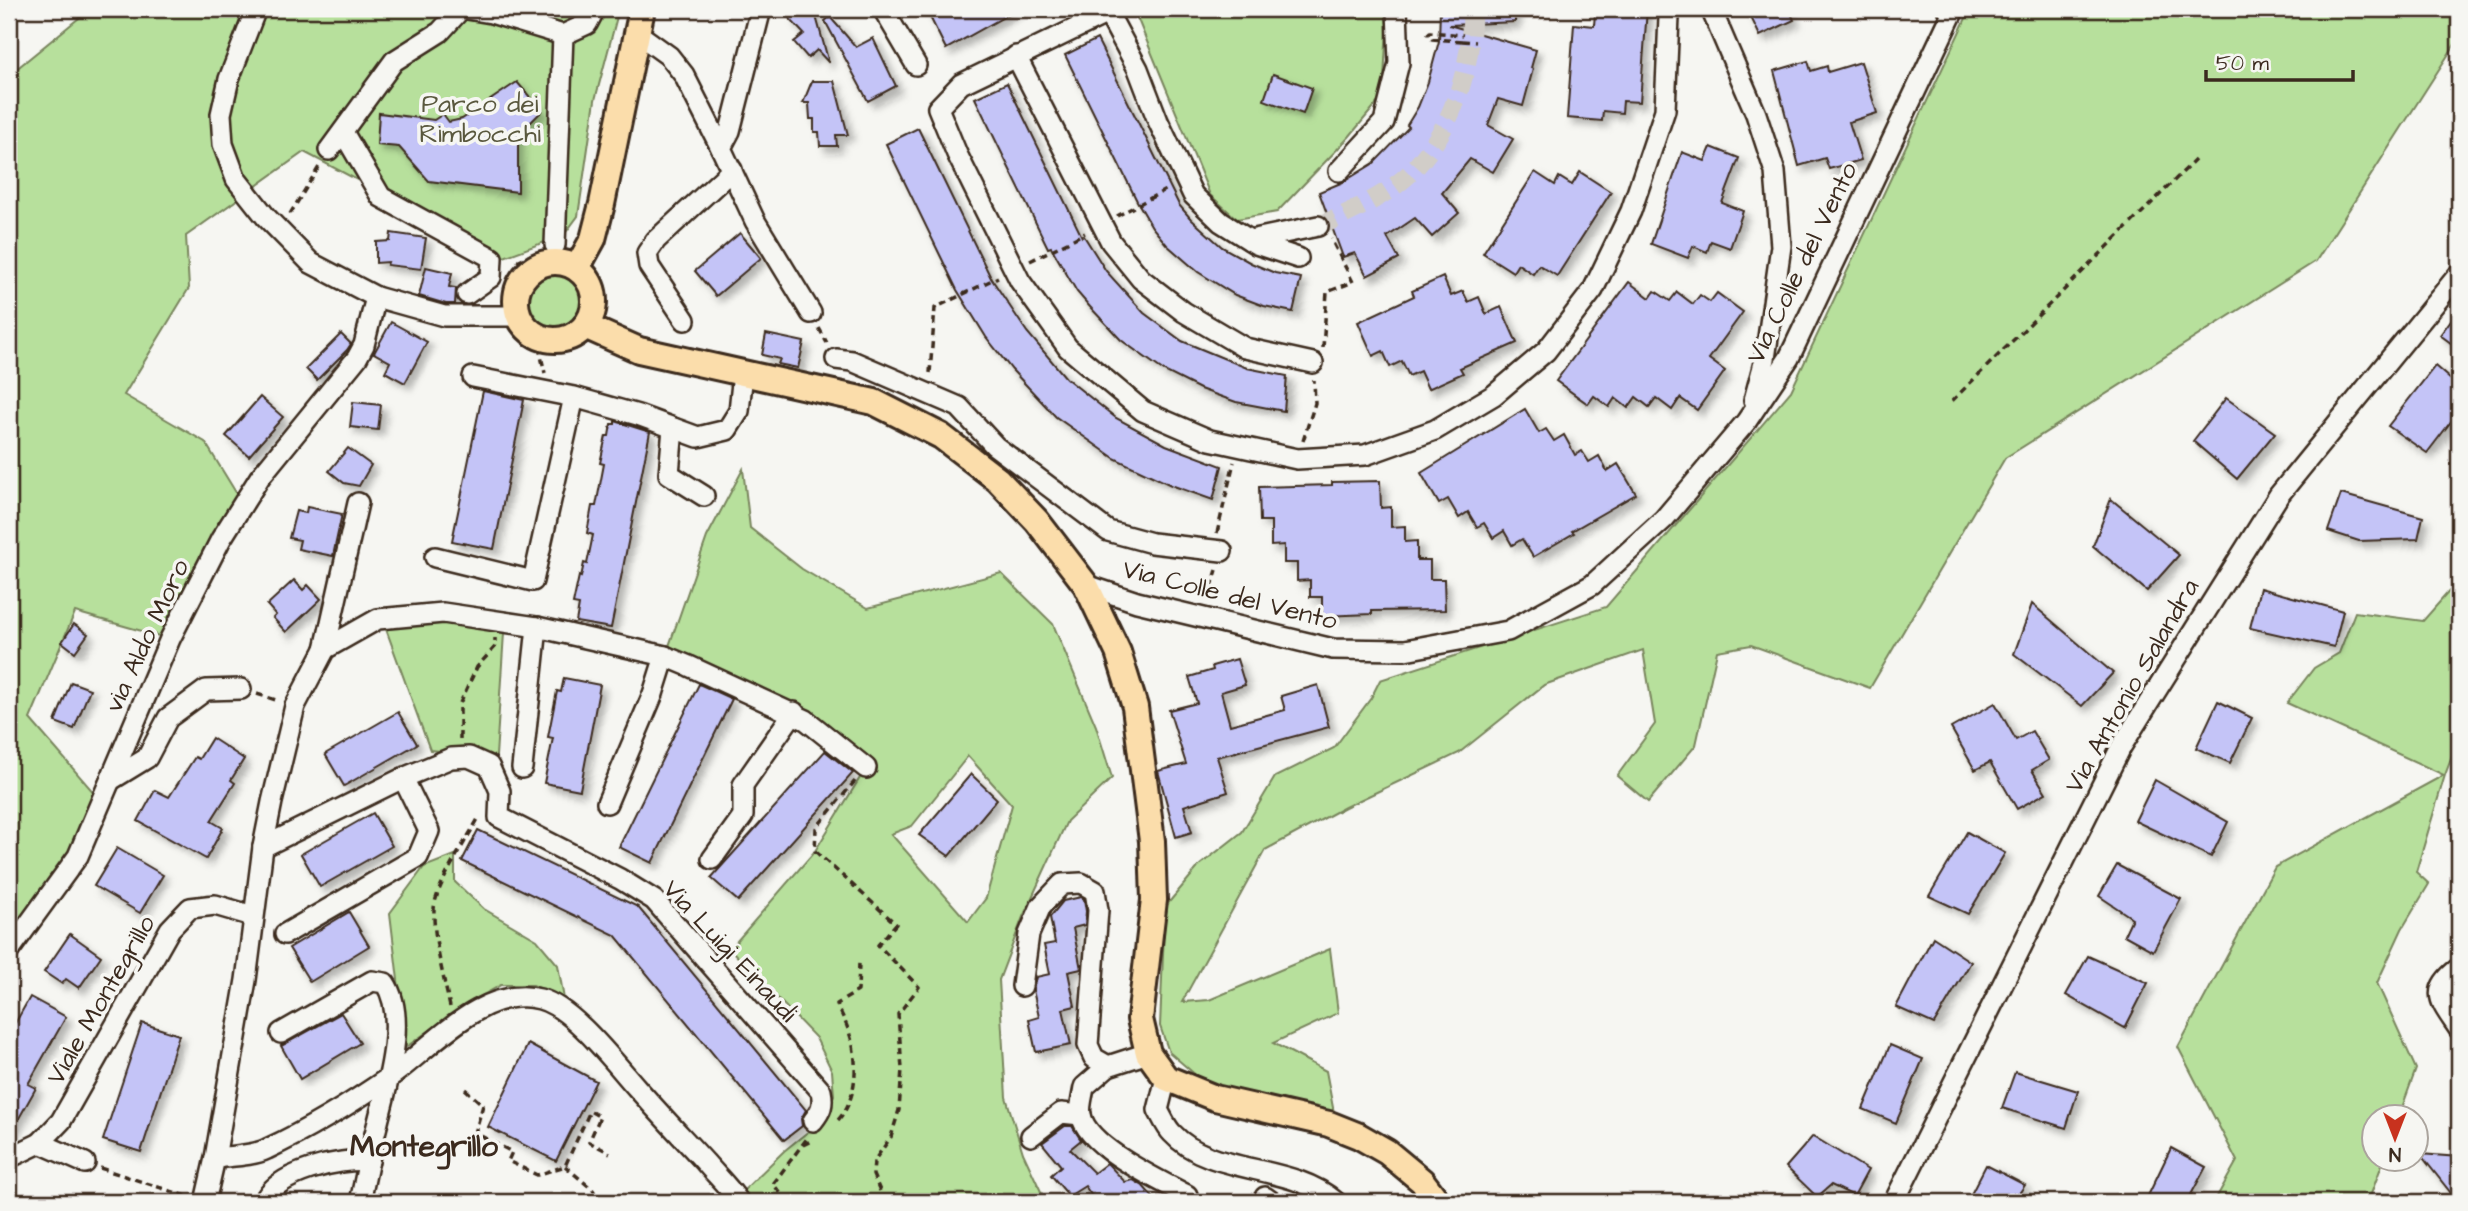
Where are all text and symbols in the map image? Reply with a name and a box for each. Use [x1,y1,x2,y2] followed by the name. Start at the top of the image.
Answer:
[2206,38,2352,82] scale bar
[2216,49,2270,78] text: 50 m
[419,86,541,152] park label: Parco dei Rimbocchi
[1738,156,1867,370] street label: Via Colle del Vento
[1119,551,1341,639] street label: Via Colle del Vento
[96,553,198,719] street label: via Aldo Moro
[2056,572,2208,800] street label: Via Antonio Salandra
[653,872,806,1032] street label: Via Luigi Einaudi
[38,908,166,1092] street label: Viale Montegrillo
[2360,1102,2430,1172] north arrow
[350,1126,498,1170] district label: Montegrillo
[2389,1140,2401,1167] text: N

